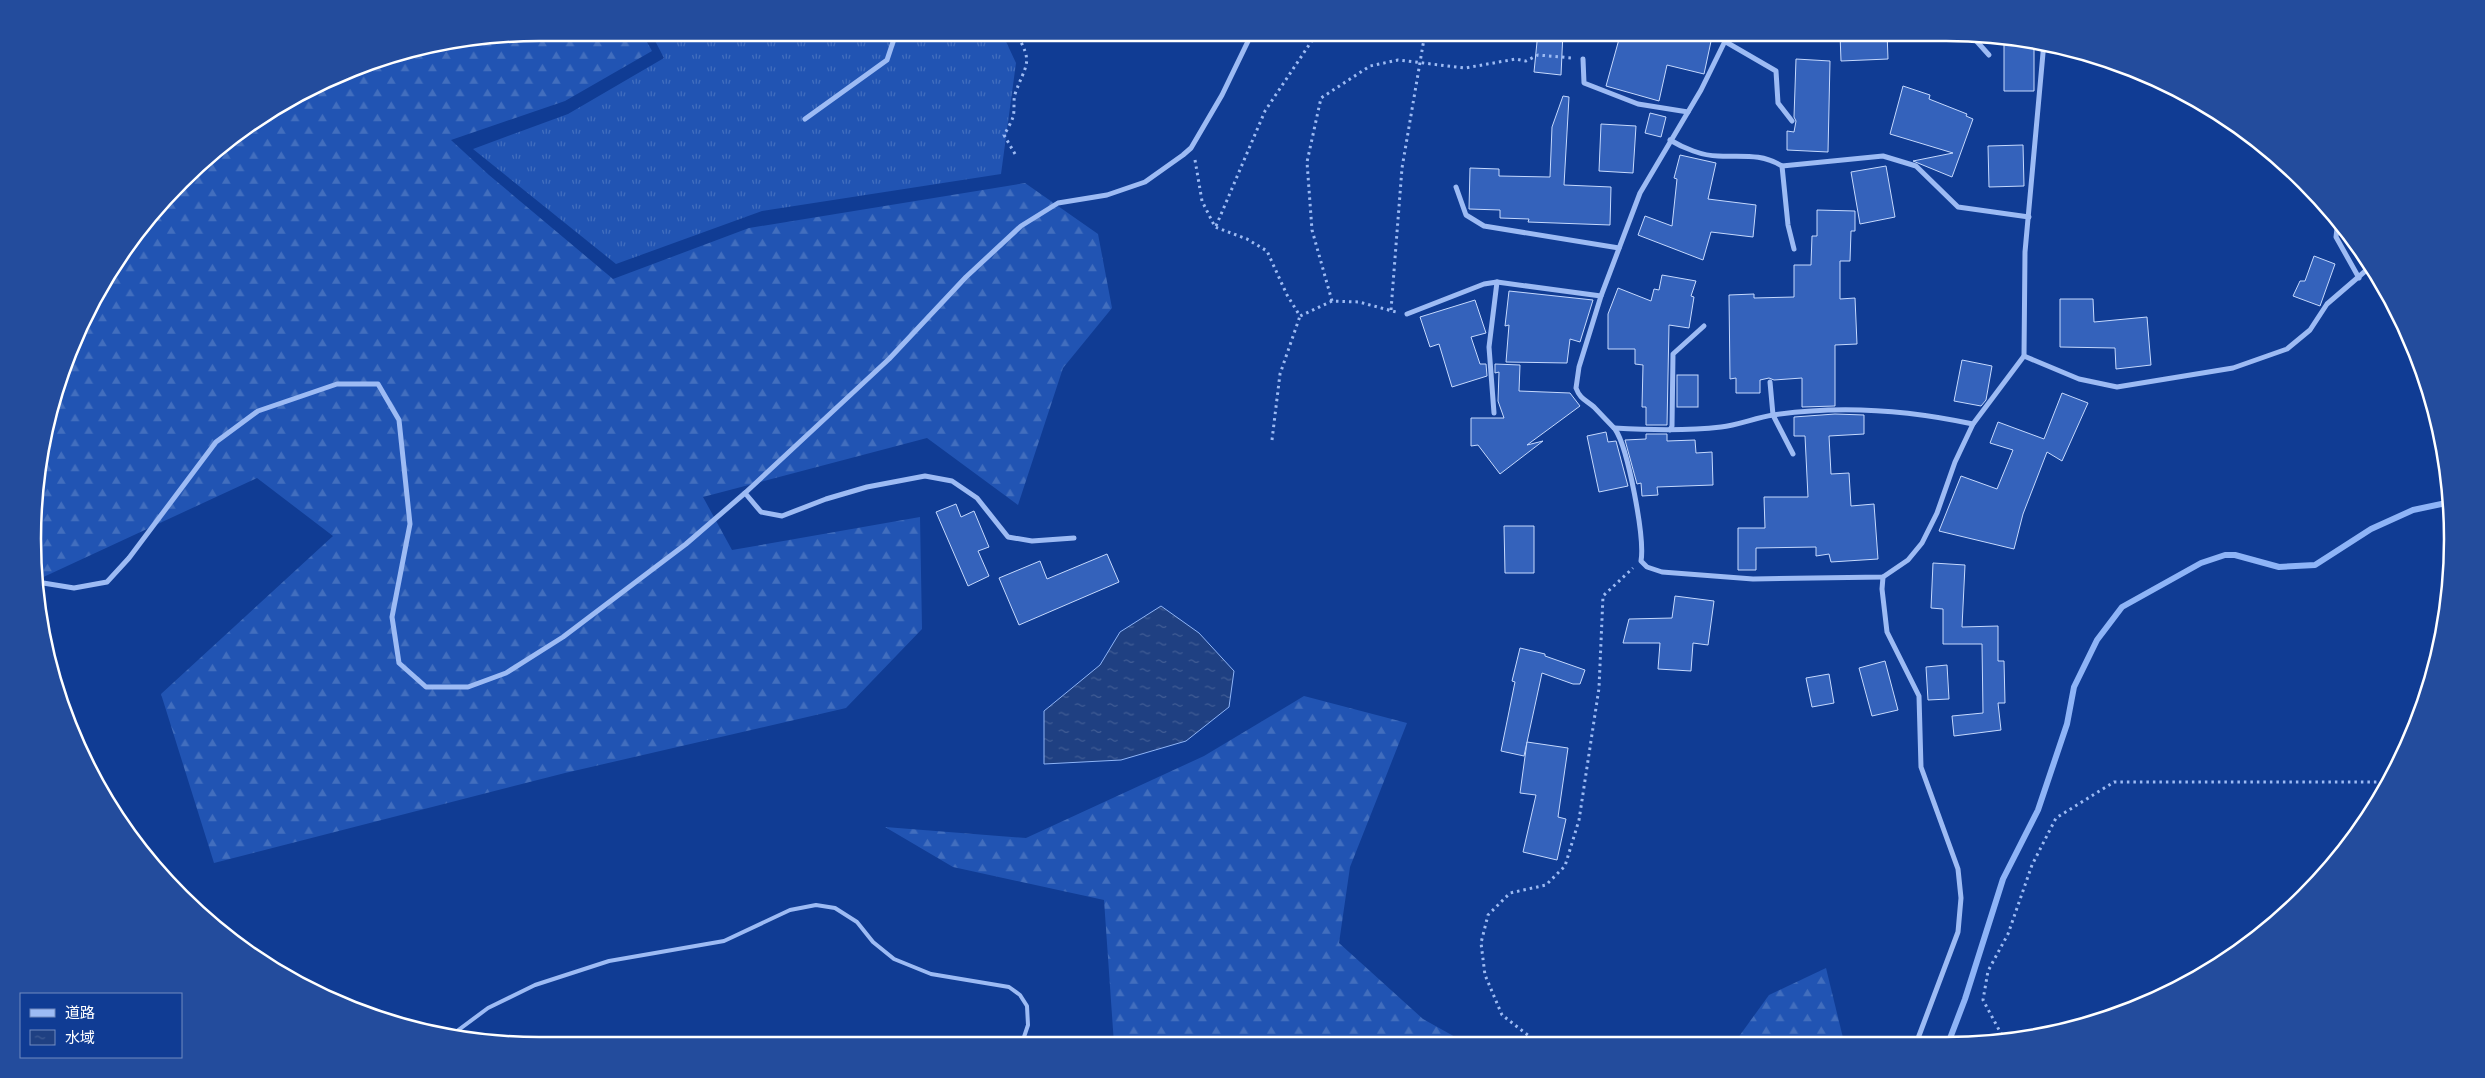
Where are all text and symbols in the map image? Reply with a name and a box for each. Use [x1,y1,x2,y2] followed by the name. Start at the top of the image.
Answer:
[20,993,182,1058] legend
[65,1004,95,1022] text: 道路
[65,1029,95,1047] text: 水域

